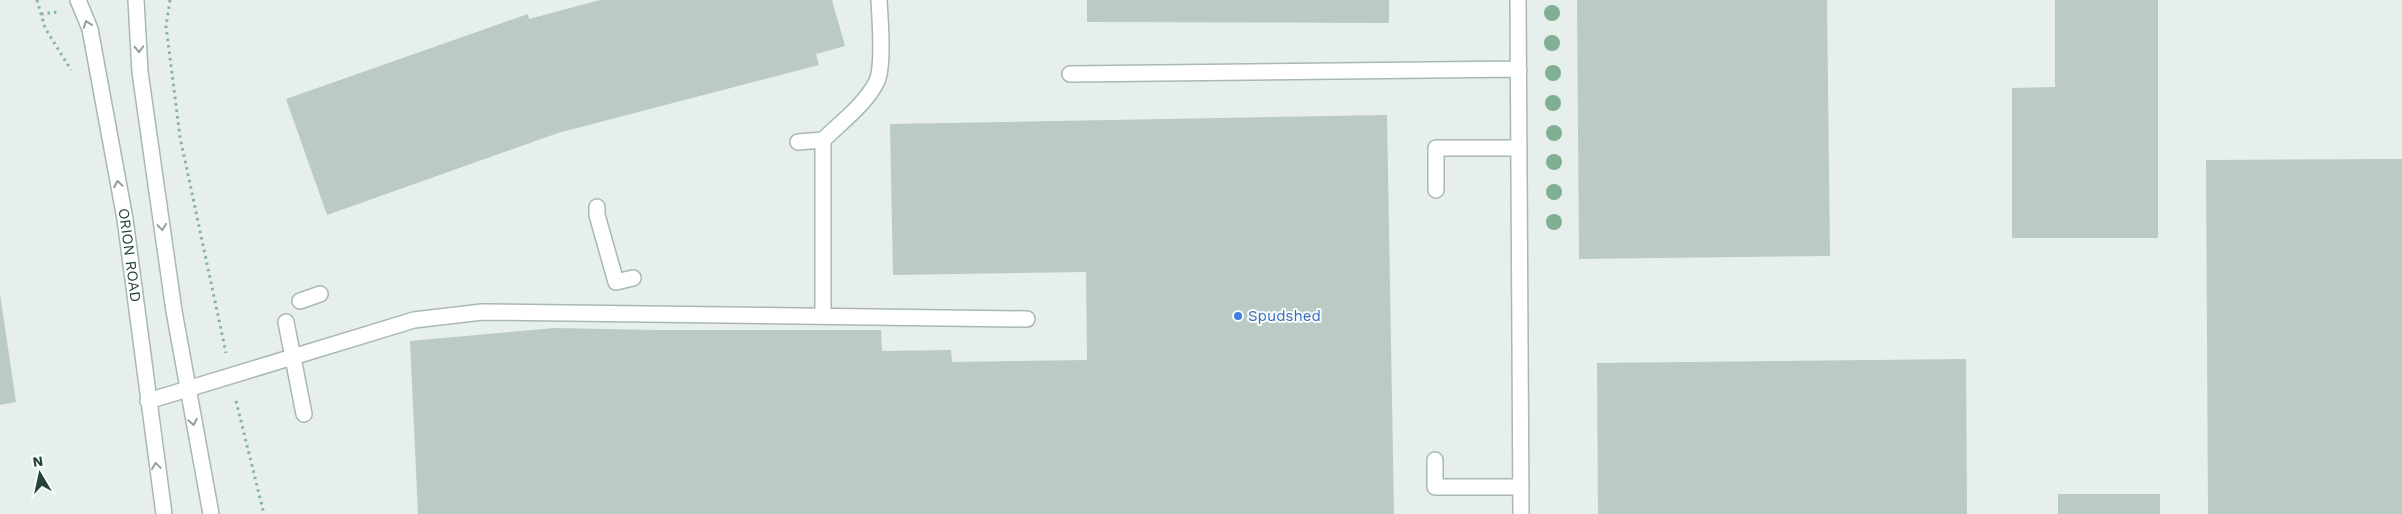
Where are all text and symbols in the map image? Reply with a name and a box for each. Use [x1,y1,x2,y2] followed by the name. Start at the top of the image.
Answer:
[83,20,93,29] one-way arrow
[133,45,144,53] one-way arrow
[114,179,124,188] one-way arrow
[114,207,145,303] street label: ORION ROAD
[156,223,167,231] one-way arrow
[1248,307,1321,325] place label: Spudshed
[1232,310,1244,322] marker: Spudshed
[188,418,198,426] one-way arrow
[15,449,65,499] north arrow
[32,452,44,470] text: N
[151,462,162,470] one-way arrow

